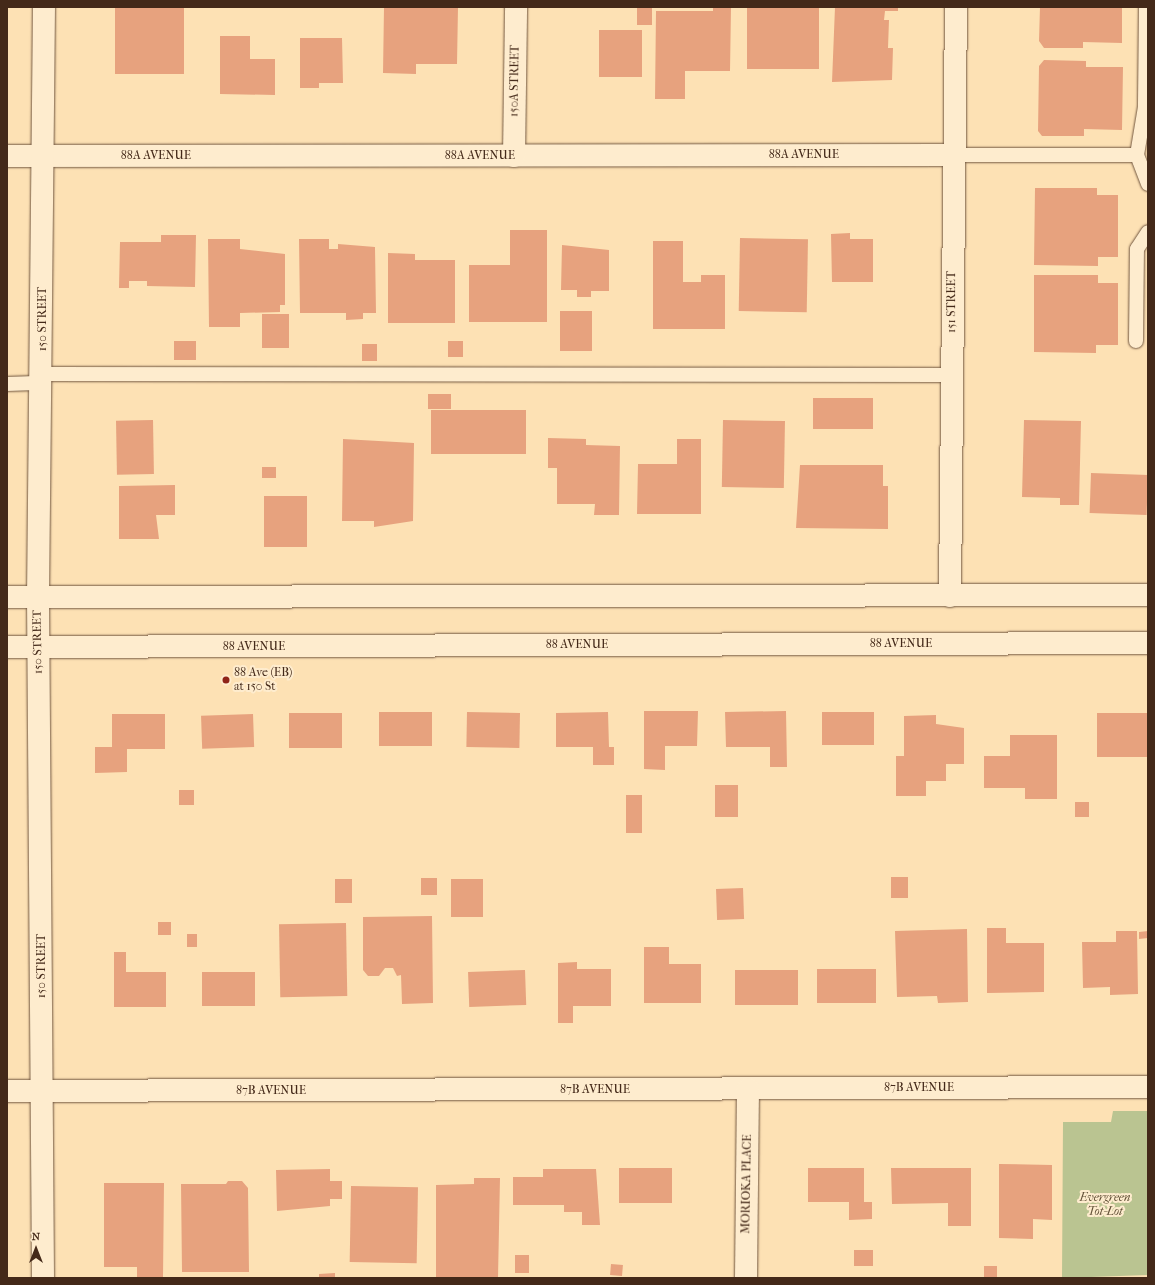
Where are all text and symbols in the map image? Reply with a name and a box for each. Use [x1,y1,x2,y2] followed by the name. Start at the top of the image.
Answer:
[507,45,523,117] street label: 150A STREET
[769,148,839,162] street label: 88A AVENUE
[121,149,191,163] street label: 88A AVENUE
[445,149,515,163] street label: 88A AVENUE
[945,271,959,333] street label: 151 STREET
[36,287,50,351] street label: 150 STREET
[30,610,46,674] street label: 150 STREET
[870,637,932,651] street label: 88 AVENUE
[546,638,608,652] street label: 88 AVENUE
[223,640,285,654] street label: 88 AVENUE
[234,666,292,694] place label: 88 Ave (EB) at 150 St
[221,675,231,685] marker: 88 Ave (EB) at 150 St
[35,934,49,998] street label: 150 STREET
[884,1081,954,1095] street label: 87B AVENUE
[560,1083,630,1097] street label: 87B AVENUE
[236,1084,306,1098] street label: 87B AVENUE
[739,1134,755,1234] street label: MORIOKA PLACE
[1080,1191,1130,1219] park label: Evergreen Tot-Lot
[16,1229,56,1269] north arrow
[32,1230,40,1243] text: N

